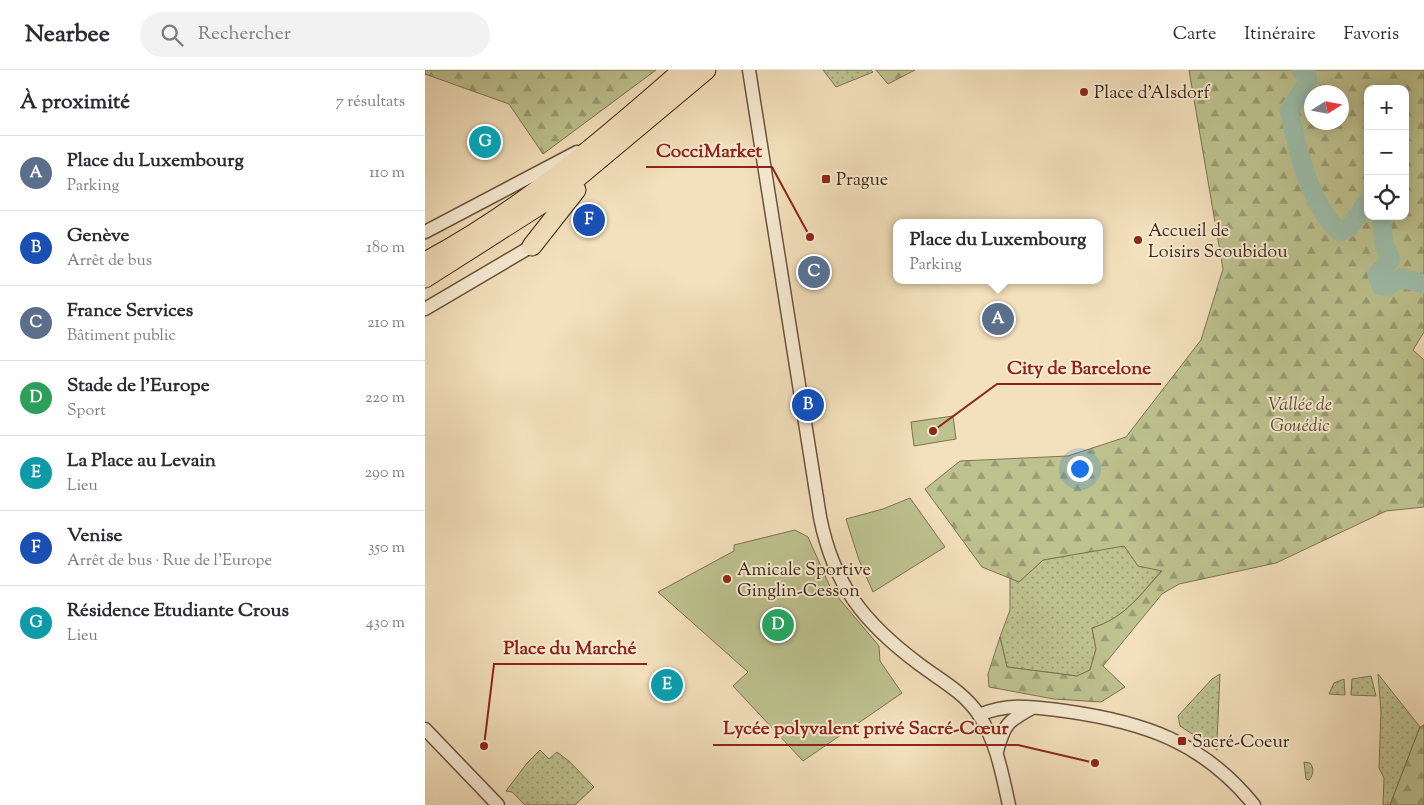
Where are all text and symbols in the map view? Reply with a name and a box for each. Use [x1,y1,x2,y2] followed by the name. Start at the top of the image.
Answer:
[140,12,490,57] search box
[25,18,110,52] text: Nearbee
[158,21,186,49] icon: search
[198,21,291,48] text: Rechercher
[1173,22,1216,48] text: Carte
[1244,22,1316,48] text: Itinéraire
[1344,22,1399,48] text: Favoris
[1094,81,1211,107] place label: Place d'Alsdorf
[1304,85,1349,130] north arrow
[1364,85,1409,220] map controls
[1364,85,1409,130] button: +
[1078,86,1090,98] marker: Place d'Alsdorf
[20,88,130,118] text: À proximité
[336,91,405,114] text: 7 résultats
[469,123,501,161] pin: G
[1364,130,1409,175] button: −
[646,133,772,167] callout: CocciMarket
[656,139,762,166] text: CocciMarket
[67,148,244,175] text: Place du Luxembourg
[30,162,43,185] text: A
[369,162,405,185] text: 110 m
[836,168,888,194] place label: Prague
[820,173,832,185] marker: Prague
[67,175,119,198] text: Parking
[1364,175,1409,220] button: locate
[573,201,605,239] pin: F
[893,219,1103,284] popup
[1148,219,1288,266] place label: Accueil de Loisirs Scoubidou
[67,223,129,250] text: Genève
[910,227,1086,254] text: Place du Luxembourg
[1132,234,1144,246] marker: Accueil de Loisirs Scoubidou
[31,237,41,260] text: B
[366,237,405,260] text: 180 m
[67,250,152,273] text: Arrêt de bus
[798,253,830,291] pin: C
[910,254,962,277] text: Parking
[67,298,193,325] text: France Services
[982,300,1014,338] pin: A
[30,312,42,335] text: C
[367,312,405,335] text: 210 m
[67,325,176,348] text: Bâtiment public
[997,350,1161,384] callout: City de Barcelone
[1007,356,1151,383] text: City de Barcelone
[67,373,209,400] text: Stade de l'Europe
[792,386,824,424] pin: B
[30,387,42,410] text: D
[365,387,405,410] text: 220 m
[1268,393,1332,440] park label: Vallée de Gouédic
[67,400,106,423] text: Sport
[67,448,216,475] text: La Place au Levain
[1067,456,1093,482] your location
[31,462,41,485] text: E
[365,462,405,485] text: 290 m
[67,475,98,498] text: Lieu
[67,523,122,550] text: Venise
[32,537,40,560] text: F
[368,537,405,560] text: 350 m
[67,550,272,573] text: Arrêt de bus · Rue de l'Europe
[737,558,871,605] place label: Amicale Sportive Ginglin-Cesson
[721,573,733,585] marker: Amicale Sportive Ginglin-Cesson
[67,598,289,625] text: Résidence Etudiante Crous
[762,606,794,644] pin: D
[29,612,43,635] text: G
[366,612,405,635] text: 430 m
[67,625,98,648] text: Lieu
[494,630,647,664] callout: Place du Marché
[504,636,637,663] text: Place du Marché
[651,666,683,704] pin: E
[713,711,1018,745] callout: Lycée polyvalent privé Sacré-Cœur
[723,716,1010,743] text: Lycée polyvalent privé Sacré-Cœur
[1192,730,1290,756] place label: Sacré-Coeur
[1176,735,1188,747] marker: Sacré-Coeur

